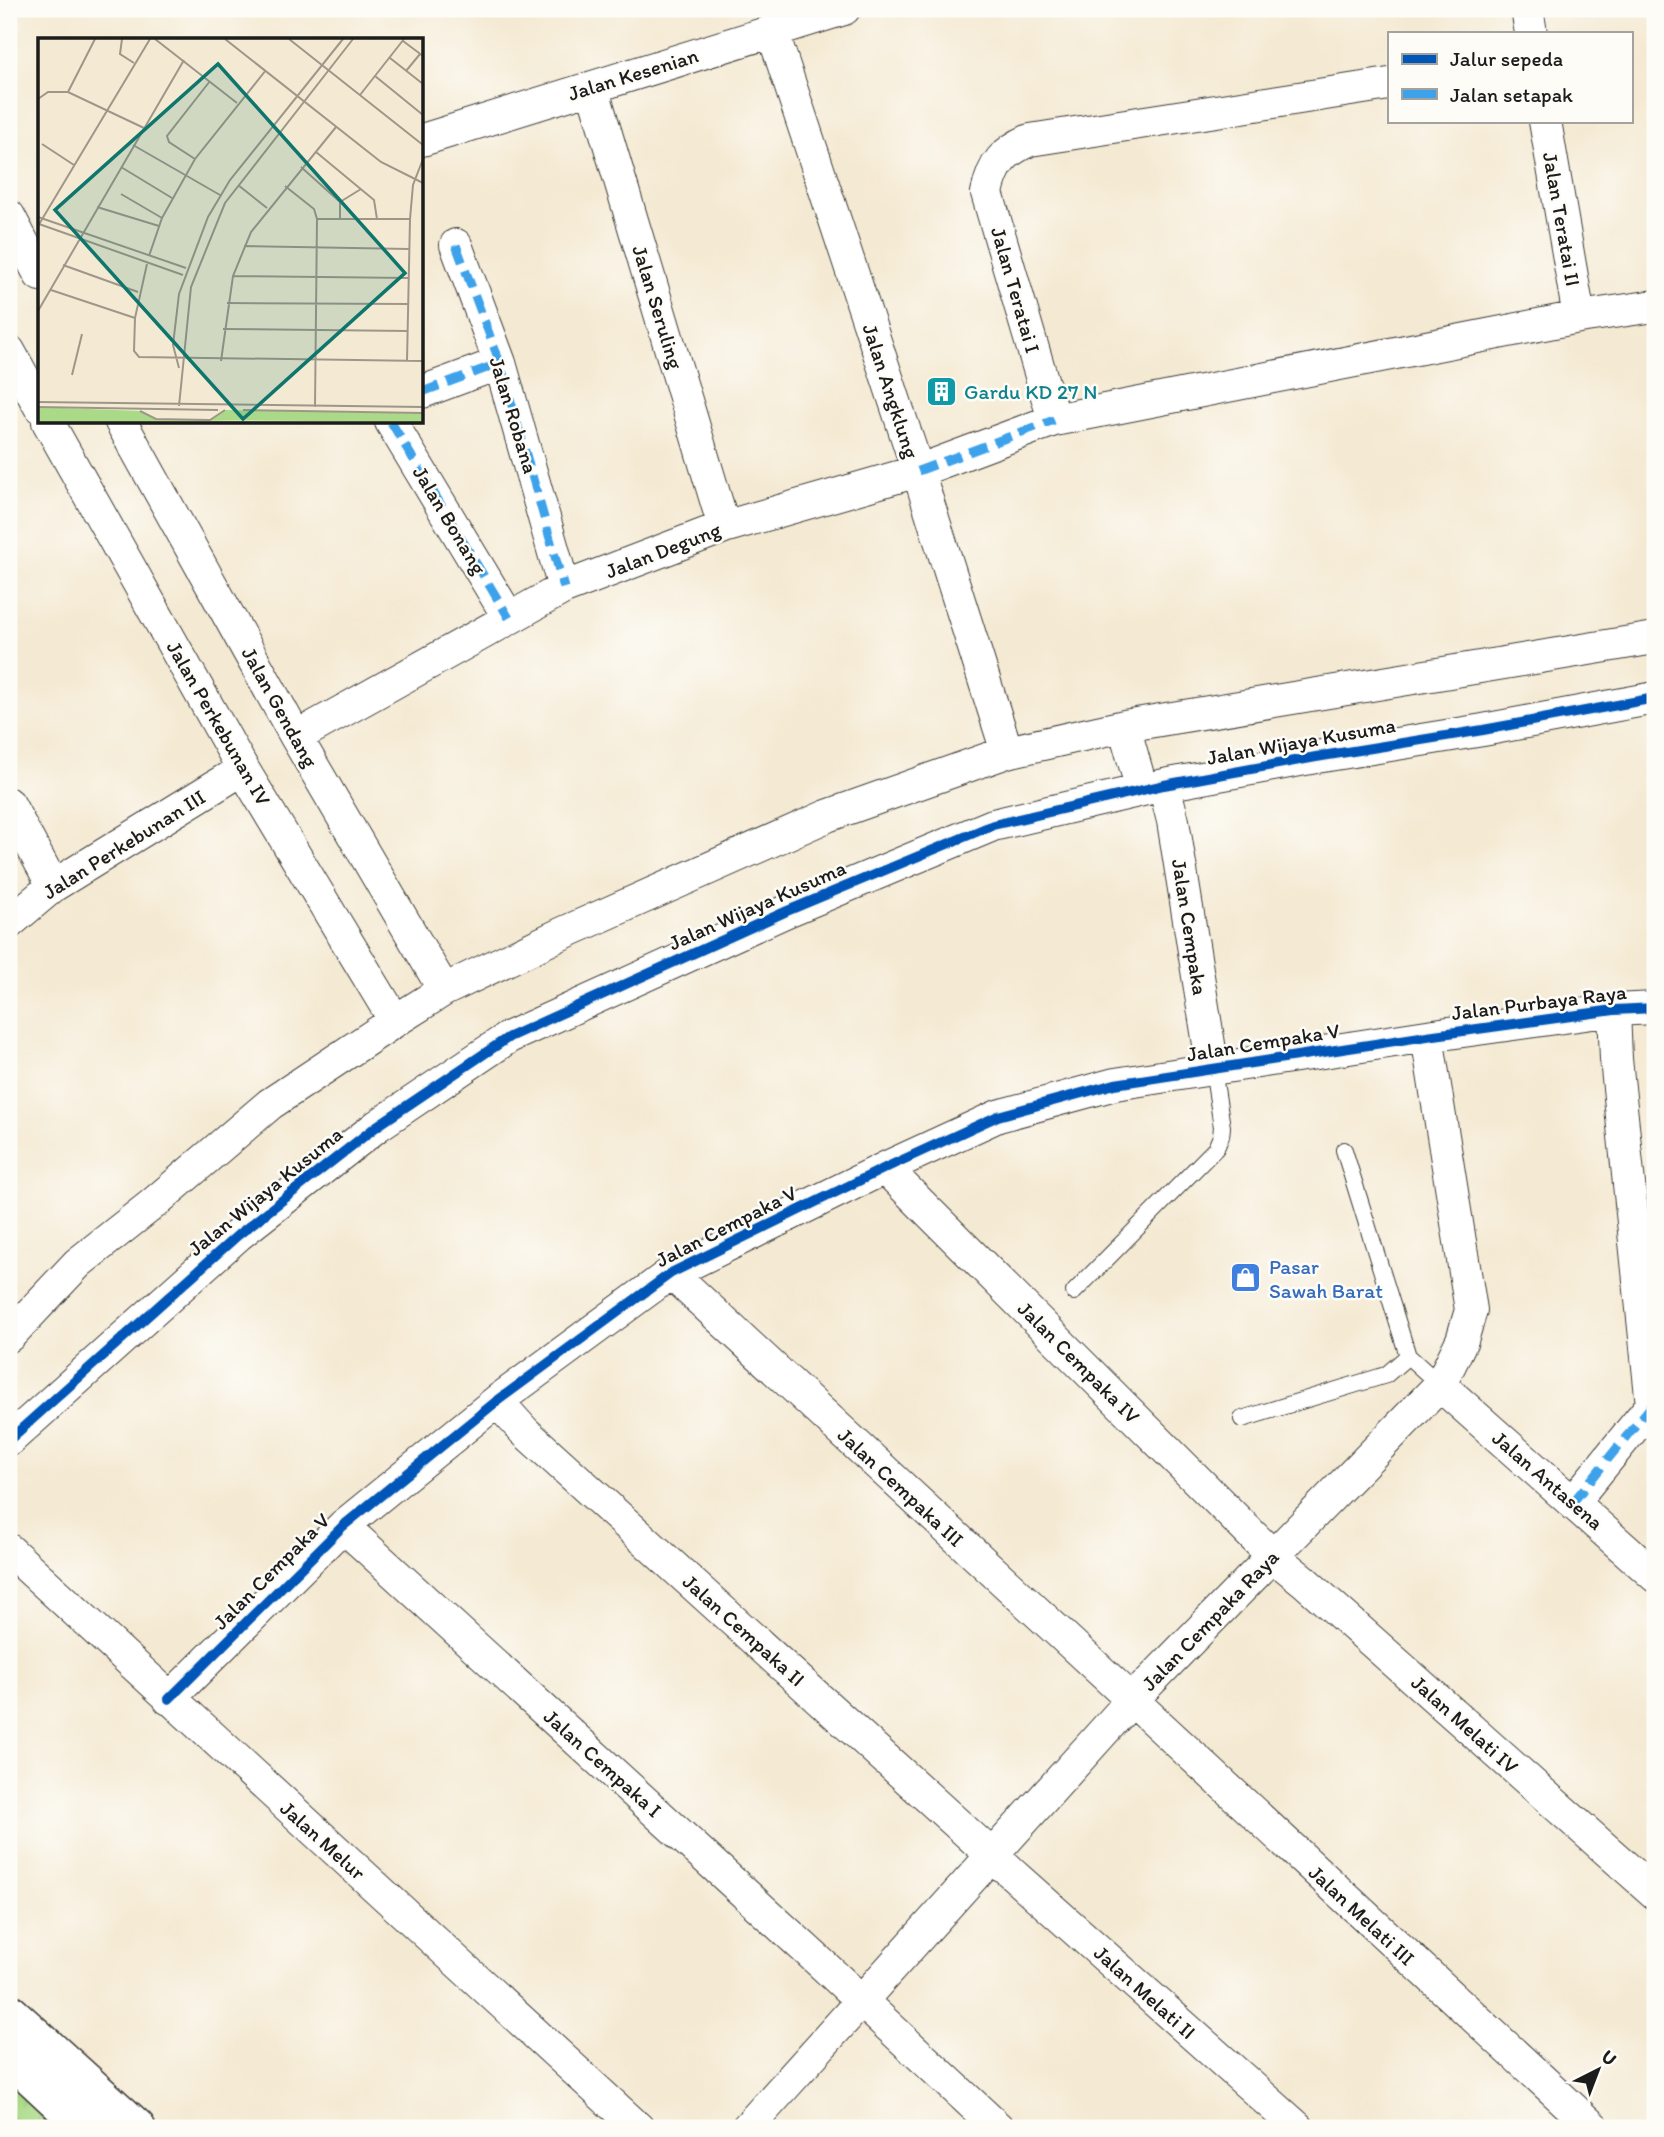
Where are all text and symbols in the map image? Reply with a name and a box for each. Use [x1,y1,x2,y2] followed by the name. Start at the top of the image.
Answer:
[1388,32,1632,122] legend
[38,38,424,424] inset map
[565,42,701,106] street label: Jalan Kesenian
[1450,46,1563,71] text: Jalur sepeda
[1450,82,1573,107] text: Jalan setapak
[1538,150,1586,288] street label: Jalan Teratai II
[986,224,1046,356] street label: Jalan Teratai I
[627,242,689,372] street label: Jalan Seruling
[857,321,925,462] street label: Jalan Angklung
[484,354,544,476] street label: Jalan Robana
[924,374,958,408] building icon: Gardu KD 27 N
[964,379,1097,404] place label: Gardu KD 27 N
[408,461,492,579] street label: Jalan Bonang
[602,516,724,583] street label: Jalan Degung
[162,636,277,810] street label: Jalan Perkebunan IV
[237,642,324,772] street label: Jalan Gendang
[1205,712,1397,770] street label: Jalan Wijaya Kusuma
[38,784,210,904] street label: Jalan Perkebunan III
[665,855,849,955] street label: Jalan Wijaya Kusuma
[1167,857,1213,997] street label: Jalan Cempaka
[1450,979,1628,1025] street label: Jalan Purbaya Raya
[1185,1017,1342,1066] street label: Jalan Cempaka V
[183,1121,347,1261] street label: Jalan Wijaya Kusuma
[652,1180,801,1272] street label: Jalan Cempaka V
[1269,1254,1383,1303] place label: Pasar Sawah Barat
[1229,1261,1263,1295] shop icon: Pasar Sawah Barat
[1013,1296,1146,1429] street label: Jalan Cempaka IV
[833,1422,969,1552] street label: Jalan Cempaka III
[1487,1425,1609,1535] street label: Jalan Antasena
[208,1507,335,1634] street label: Jalan Cempaka V
[1136,1544,1284,1696] street label: Jalan Cempaka Raya
[678,1569,810,1691] street label: Jalan Cempaka II
[1406,1670,1524,1779] street label: Jalan Melati IV
[539,1704,667,1822] street label: Jalan Cempaka I
[275,1795,371,1885] street label: Jalan Melur
[1304,1860,1420,1970] street label: Jalan Melati III
[1089,1940,1201,2044] street label: Jalan Melati II
[1562,2036,1632,2106] north arrow
[1597,2045,1621,2071] text: U

